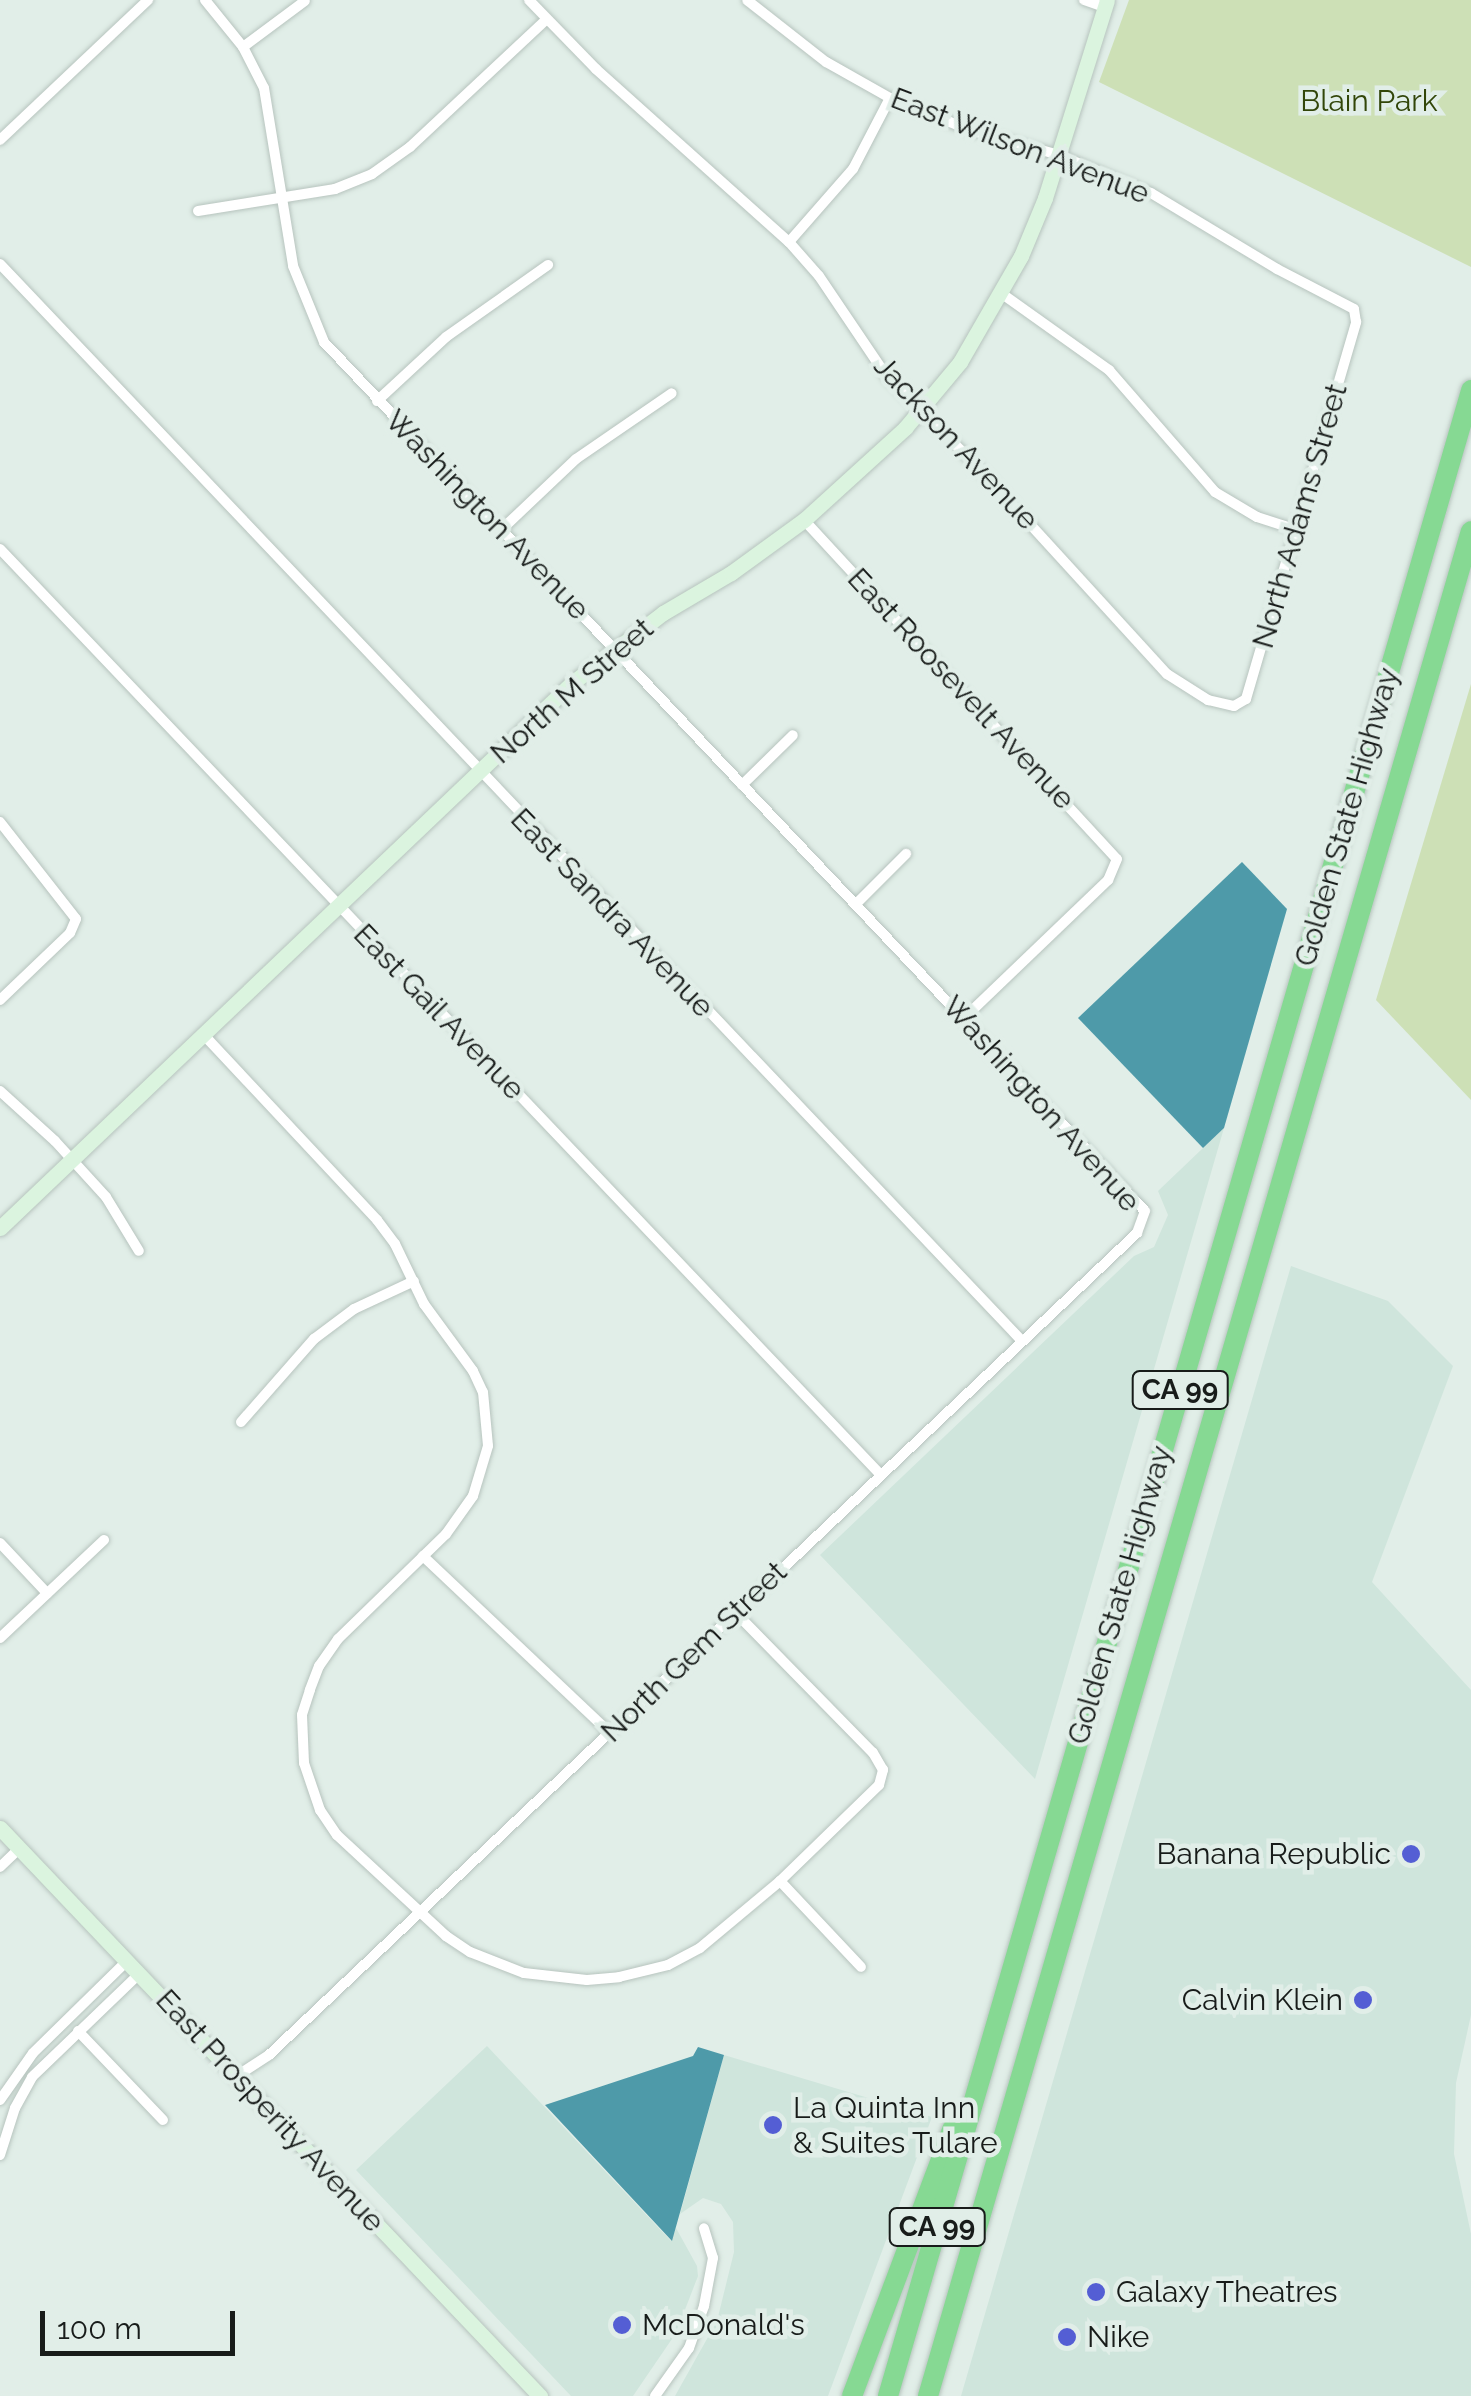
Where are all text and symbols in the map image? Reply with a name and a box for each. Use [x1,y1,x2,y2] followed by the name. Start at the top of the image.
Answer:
[885,80,1155,212] street label: East Wilson Avenue
[1300,83,1438,119] park label: Blain Park
[866,348,1046,538] street label: Jackson Avenue
[1245,379,1355,653] street label: North Adams Street
[377,402,597,628] street label: Washington Avenue
[840,561,1082,817] street label: East Roosevelt Avenue
[483,611,661,771] street label: North M Street
[1287,664,1407,970] street label: Golden State Highway
[503,801,721,1025] street label: East Sandra Avenue
[345,916,533,1108] street label: East Gail Avenue
[934,988,1148,1220] street label: Washington Avenue
[1130,1367,1230,1413] road number: CA 99
[1060,1442,1180,1748] street label: Golden State Highway
[594,1554,794,1750] street label: North Gem Street
[1157,1836,1391,1872] place label: Banana Republic
[1400,1843,1422,1865] marker: Banana Republic
[148,1982,392,2240] street label: East Prosperity Avenue
[1182,1982,1343,2018] place label: Calvin Klein
[1352,1989,1374,2011] marker: Calvin Klein
[793,2090,999,2160] place label: La Quinta Inn & Suites Tulare
[762,2114,784,2136] marker: La Quinta Inn & Suites Tulare
[887,2204,987,2250] road number: CA 99
[1116,2274,1339,2310] place label: Galaxy Theatres
[1085,2281,1107,2303] marker: Galaxy Theatres
[45,2291,240,2353] scale bar
[642,2307,805,2343] place label: McDonald's
[57,2311,142,2346] text: 100 m
[611,2314,633,2336] marker: McDonald's
[1087,2319,1149,2355] place label: Nike
[1056,2326,1078,2348] marker: Nike

